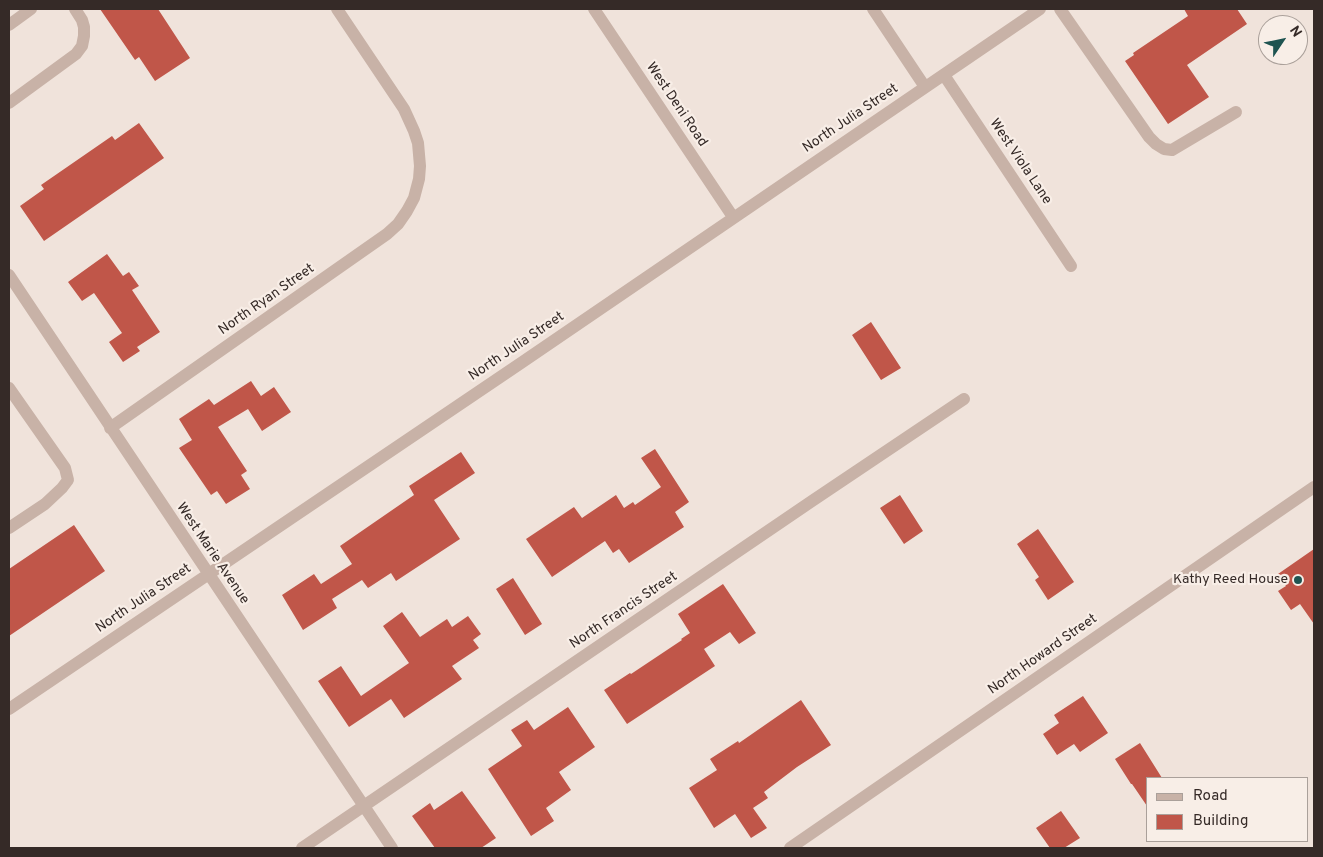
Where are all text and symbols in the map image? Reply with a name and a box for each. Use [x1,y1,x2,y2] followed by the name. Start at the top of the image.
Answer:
[1258,15,1308,65] north arrow
[1285,23,1305,41] text: N
[642,60,710,150] street label: West Deni Road
[800,81,902,157] street label: North Julia Street
[985,116,1055,208] street label: West Viola Lane
[216,261,318,339] street label: North Ryan Street
[466,309,568,385] street label: North Julia Street
[172,500,252,608] street label: West Marie Avenue
[93,561,195,637] street label: North Julia Street
[567,569,681,653] street label: North Francis Street
[1173,572,1288,588] place label: Kathy Reed House
[1292,574,1304,586] marker: Kathy Reed House
[985,611,1101,699] street label: North Howard Street
[1146,777,1308,842] legend
[1193,787,1228,806] text: Road
[1193,812,1248,831] text: Building

